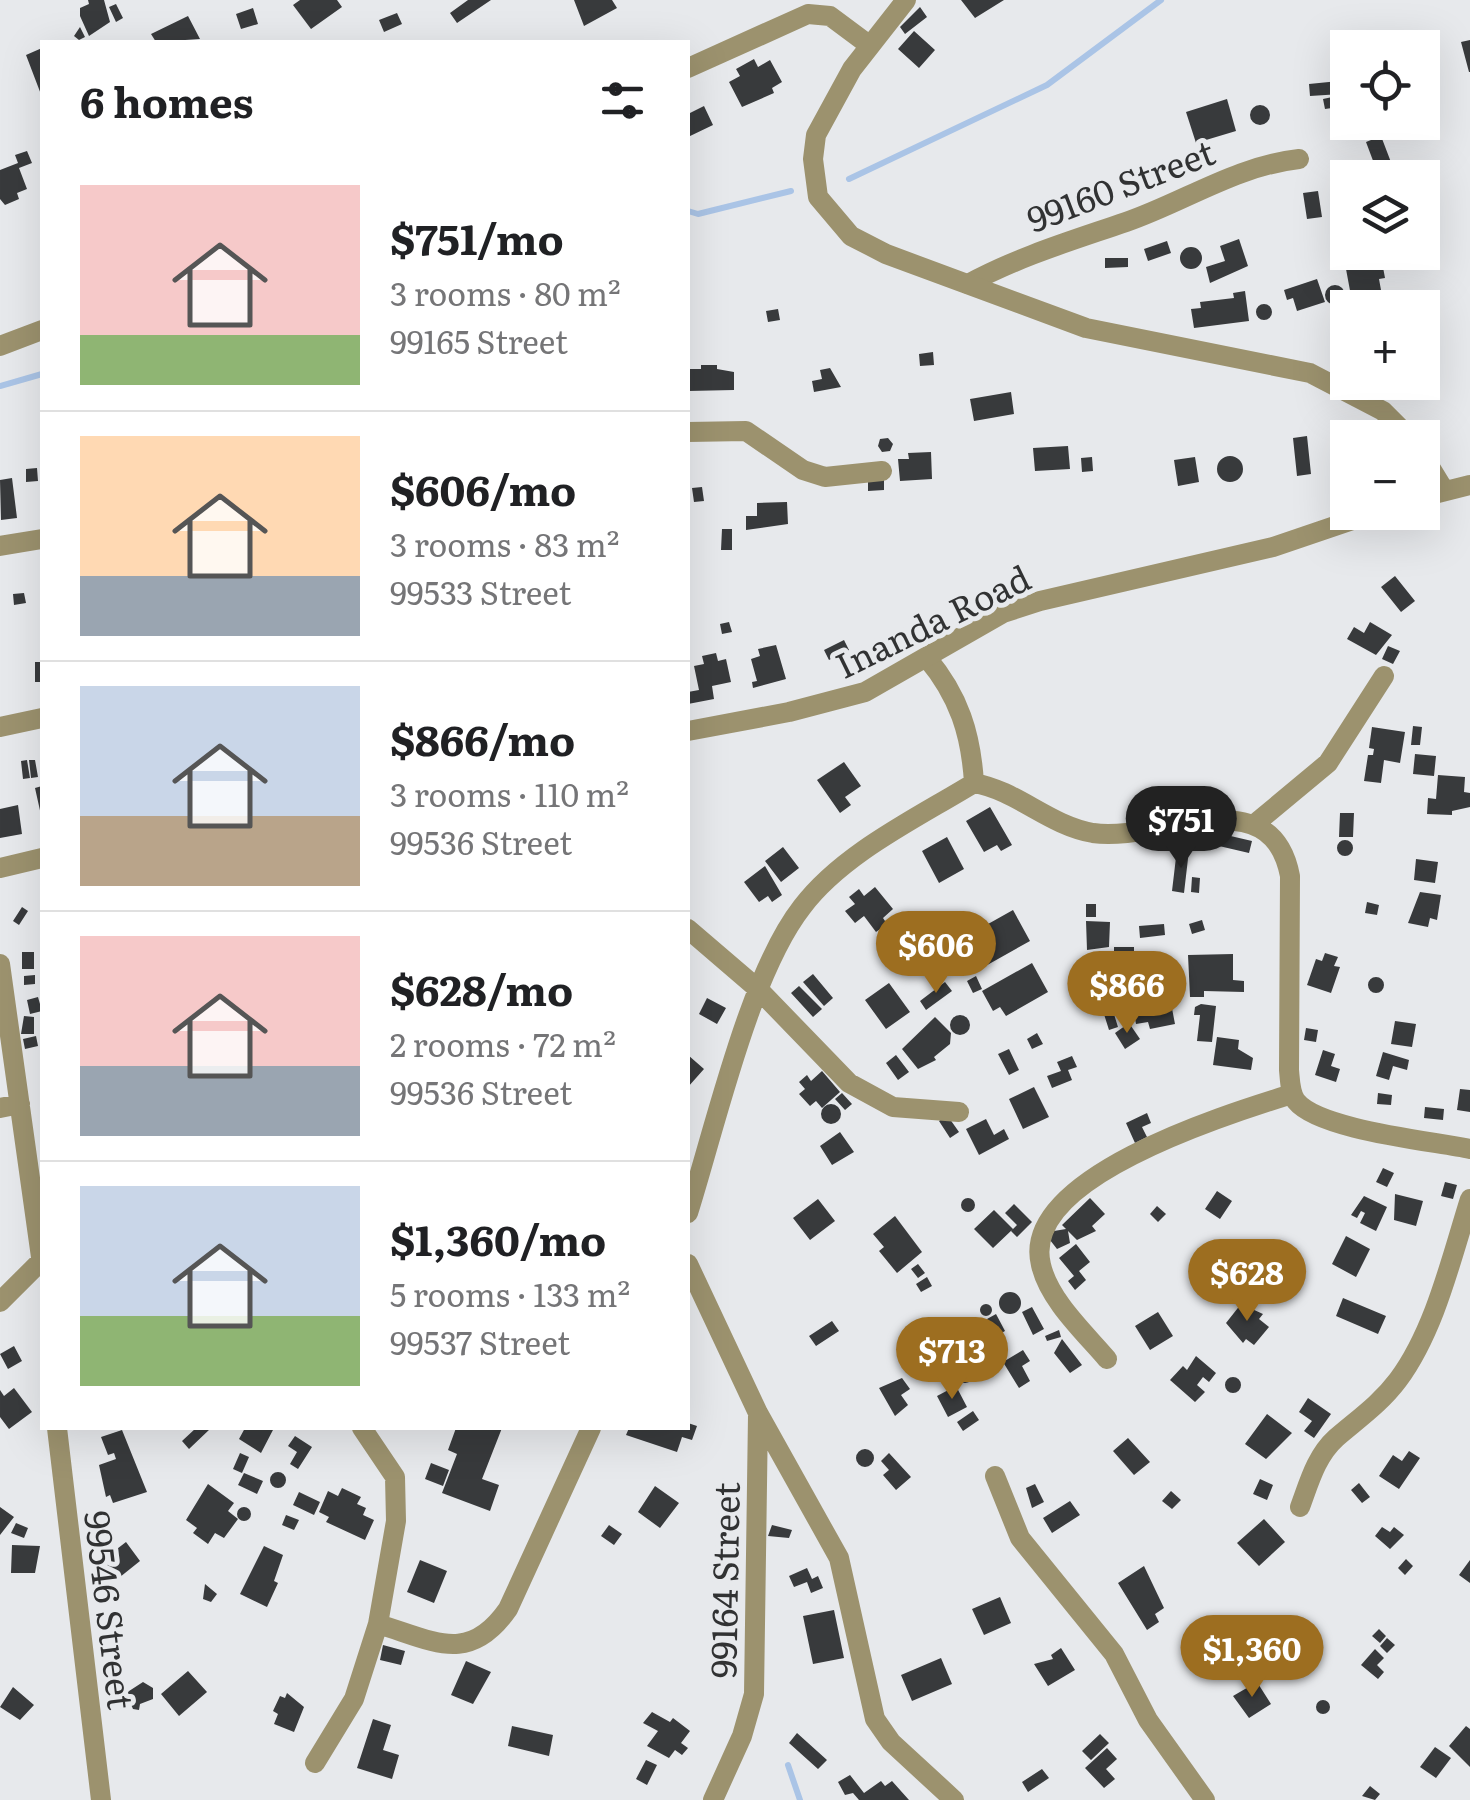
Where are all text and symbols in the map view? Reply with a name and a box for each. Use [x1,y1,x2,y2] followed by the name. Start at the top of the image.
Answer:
[1330,30,1440,530] map controls
[1330,30,1440,140] button: locate
[80,69,254,131] text: 6 homes
[595,73,650,128] icon: filters
[1019,124,1221,244] street label: 99160 Street
[1330,160,1440,270] button: layers
[390,206,564,268] text: $751/mo
[160,225,280,345] icon: home
[390,268,621,316] text: 3 rooms · 80 m²
[1330,290,1440,400] button: +
[390,316,568,364] text: 99165 Street
[1330,420,1440,530] button: −
[390,457,576,519] text: $606/mo
[160,476,280,596] icon: home
[390,519,620,567] text: 3 rooms · 83 m²
[826,550,1038,690] street label: Inanda Road
[390,567,571,615] text: 99533 Street
[390,707,575,769] text: $866/mo
[160,726,280,846] icon: home
[390,769,629,817] text: 3 rooms · 110 m²
[1122,786,1240,871] pin: $751
[1148,794,1214,842] text: $751
[390,817,572,865] text: 99536 Street
[877,911,995,996] pin: $606
[898,919,974,967] text: $606
[1068,951,1186,1036] pin: $866
[390,957,573,1019] text: $628/mo
[1089,959,1165,1007] text: $866
[160,976,280,1096] icon: home
[390,1019,616,1067] text: 2 rooms · 72 m²
[390,1067,572,1115] text: 99536 Street
[390,1207,606,1269] text: $1,360/mo
[160,1226,280,1346] icon: home
[1188,1239,1306,1324] pin: $628
[1210,1247,1284,1295] text: $628
[390,1269,630,1317] text: 5 rooms · 133 m²
[390,1317,570,1365] text: 99537 Street
[893,1317,1011,1402] pin: $713
[918,1325,986,1373] text: $713
[695,1482,751,1678] street label: 99164 Street
[73,1508,149,1712] street label: 99546 Street
[1171,1615,1333,1700] pin: $1,360
[1203,1623,1301,1671] text: $1,360

